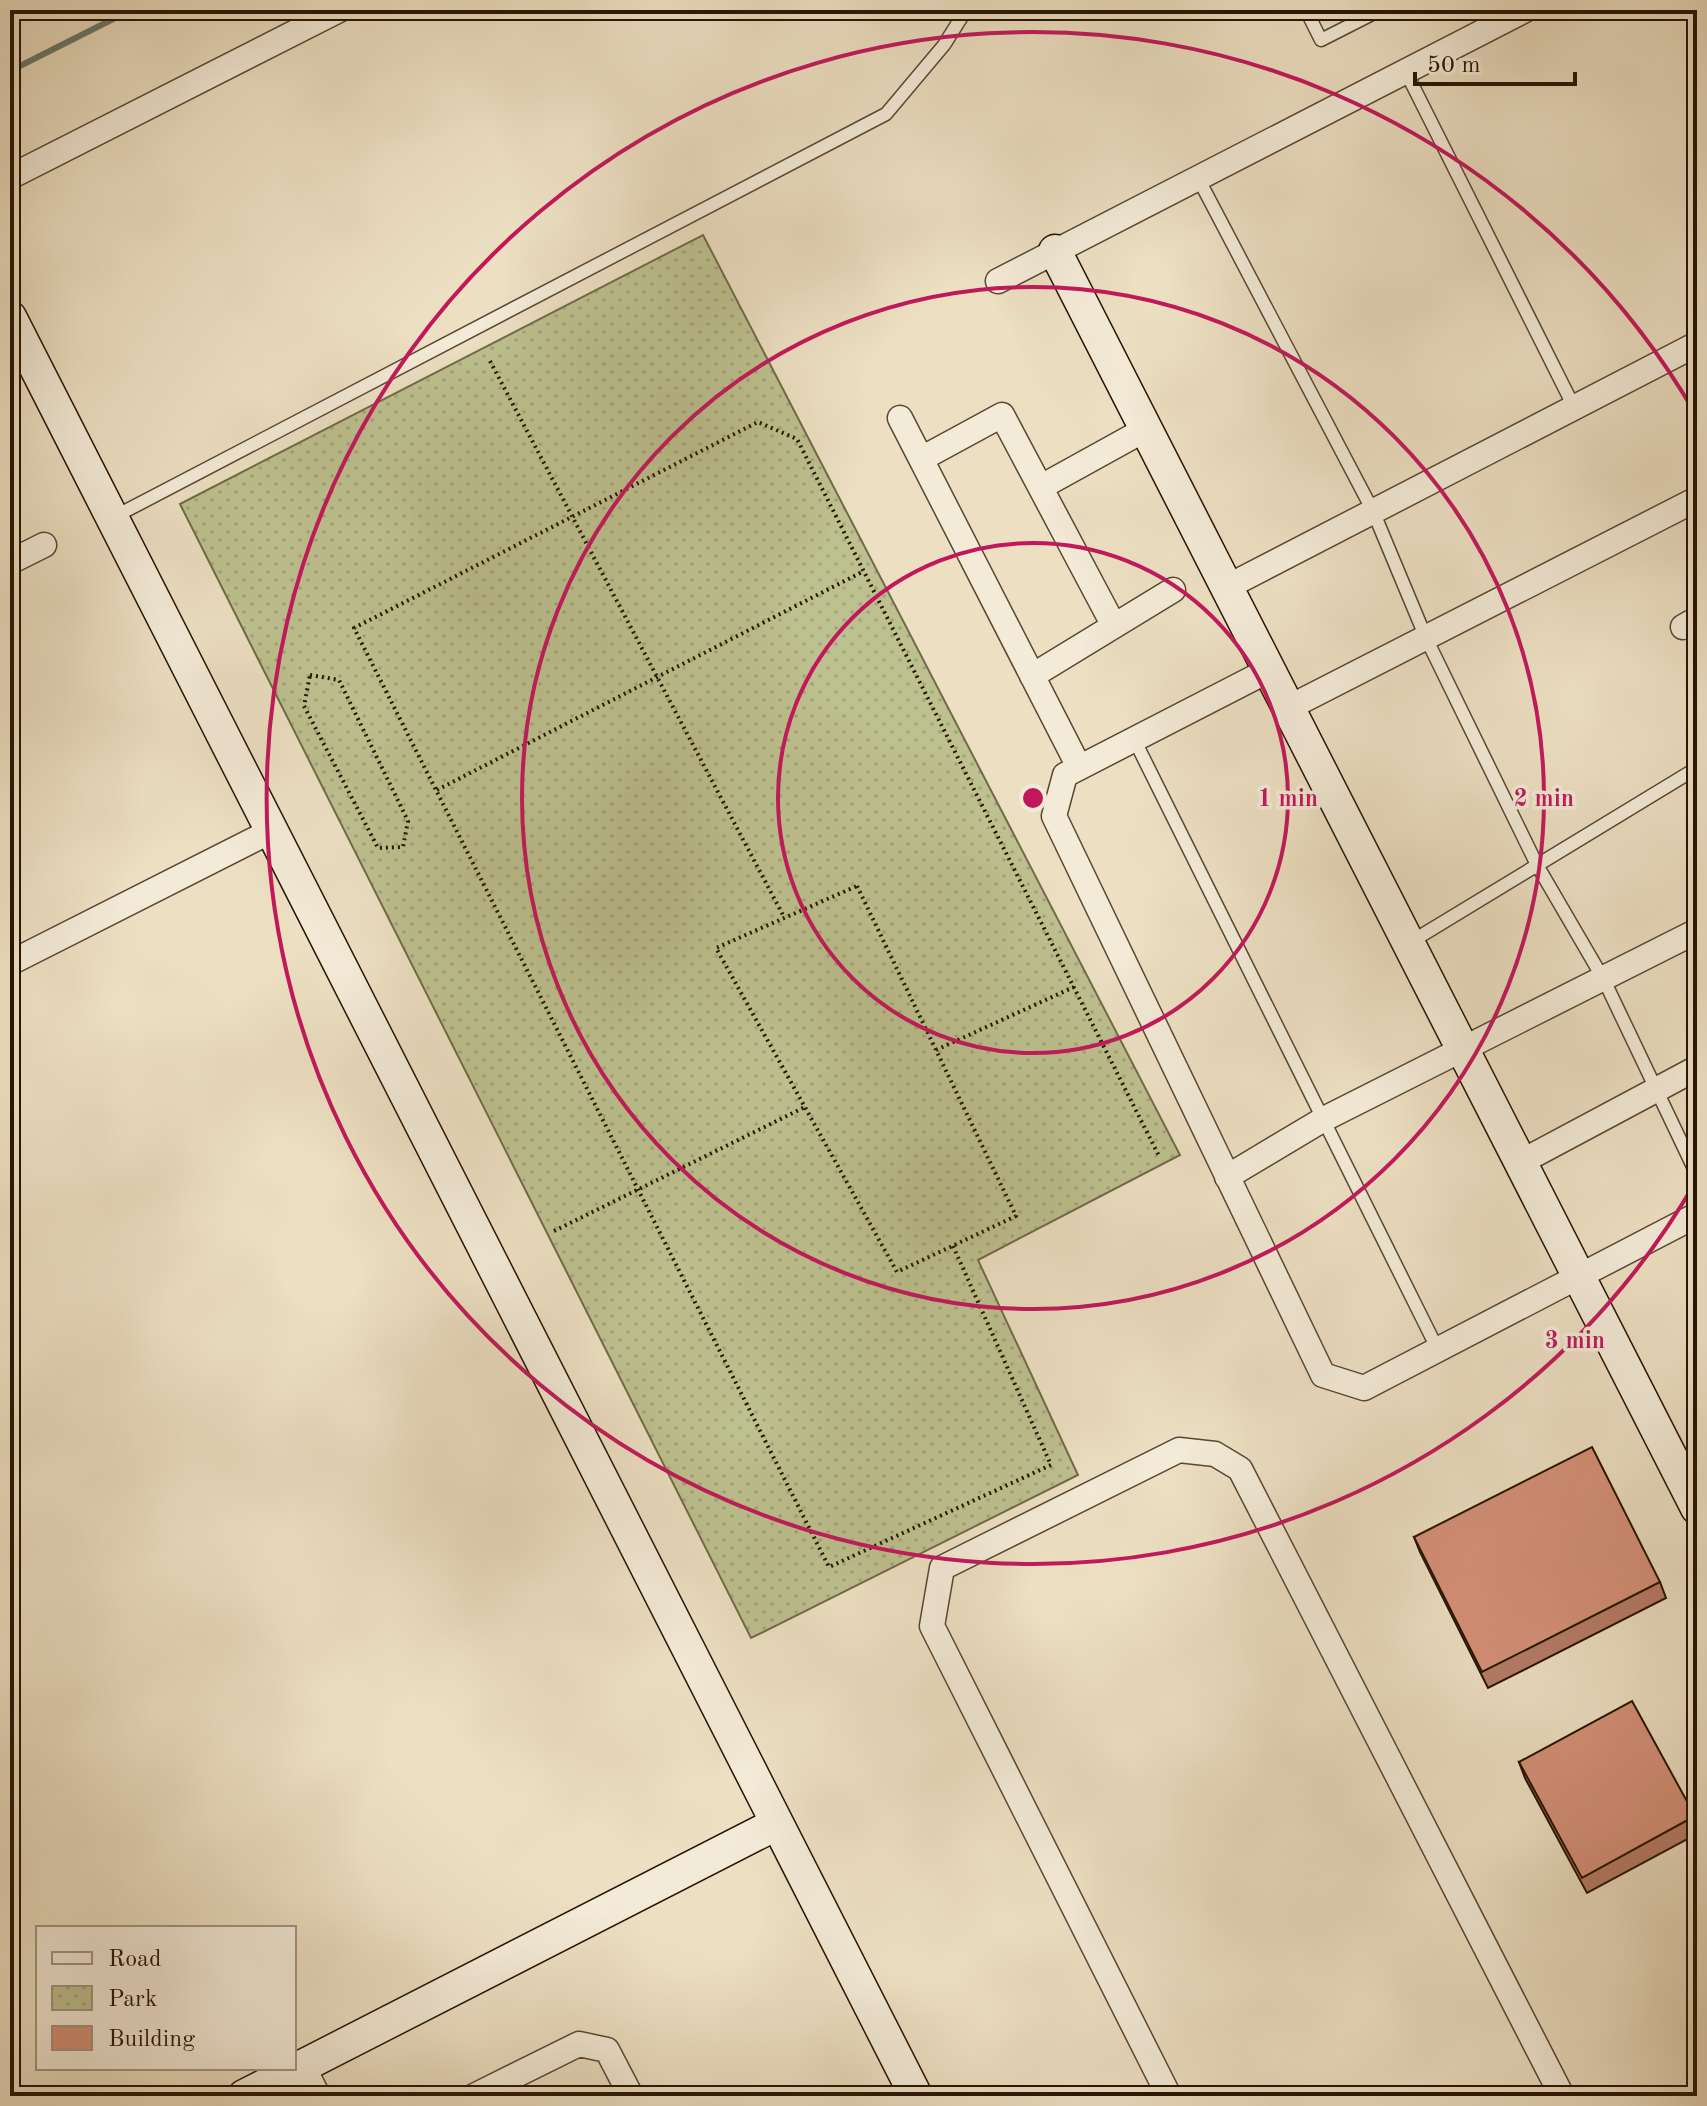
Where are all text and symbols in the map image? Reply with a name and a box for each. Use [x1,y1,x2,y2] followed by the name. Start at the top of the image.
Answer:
[1415,36,1575,86] scale bar
[1427,54,1481,78] text: 50 m
[1019,784,1047,812] centre of rings
[1258,788,1318,812] text: 1 min
[1514,788,1574,812] text: 2 min
[1545,1330,1605,1354] text: 3 min
[36,1926,296,2070] legend
[108,1948,161,1972] text: Road
[108,1988,157,2012] text: Park
[108,2028,195,2052] text: Building

